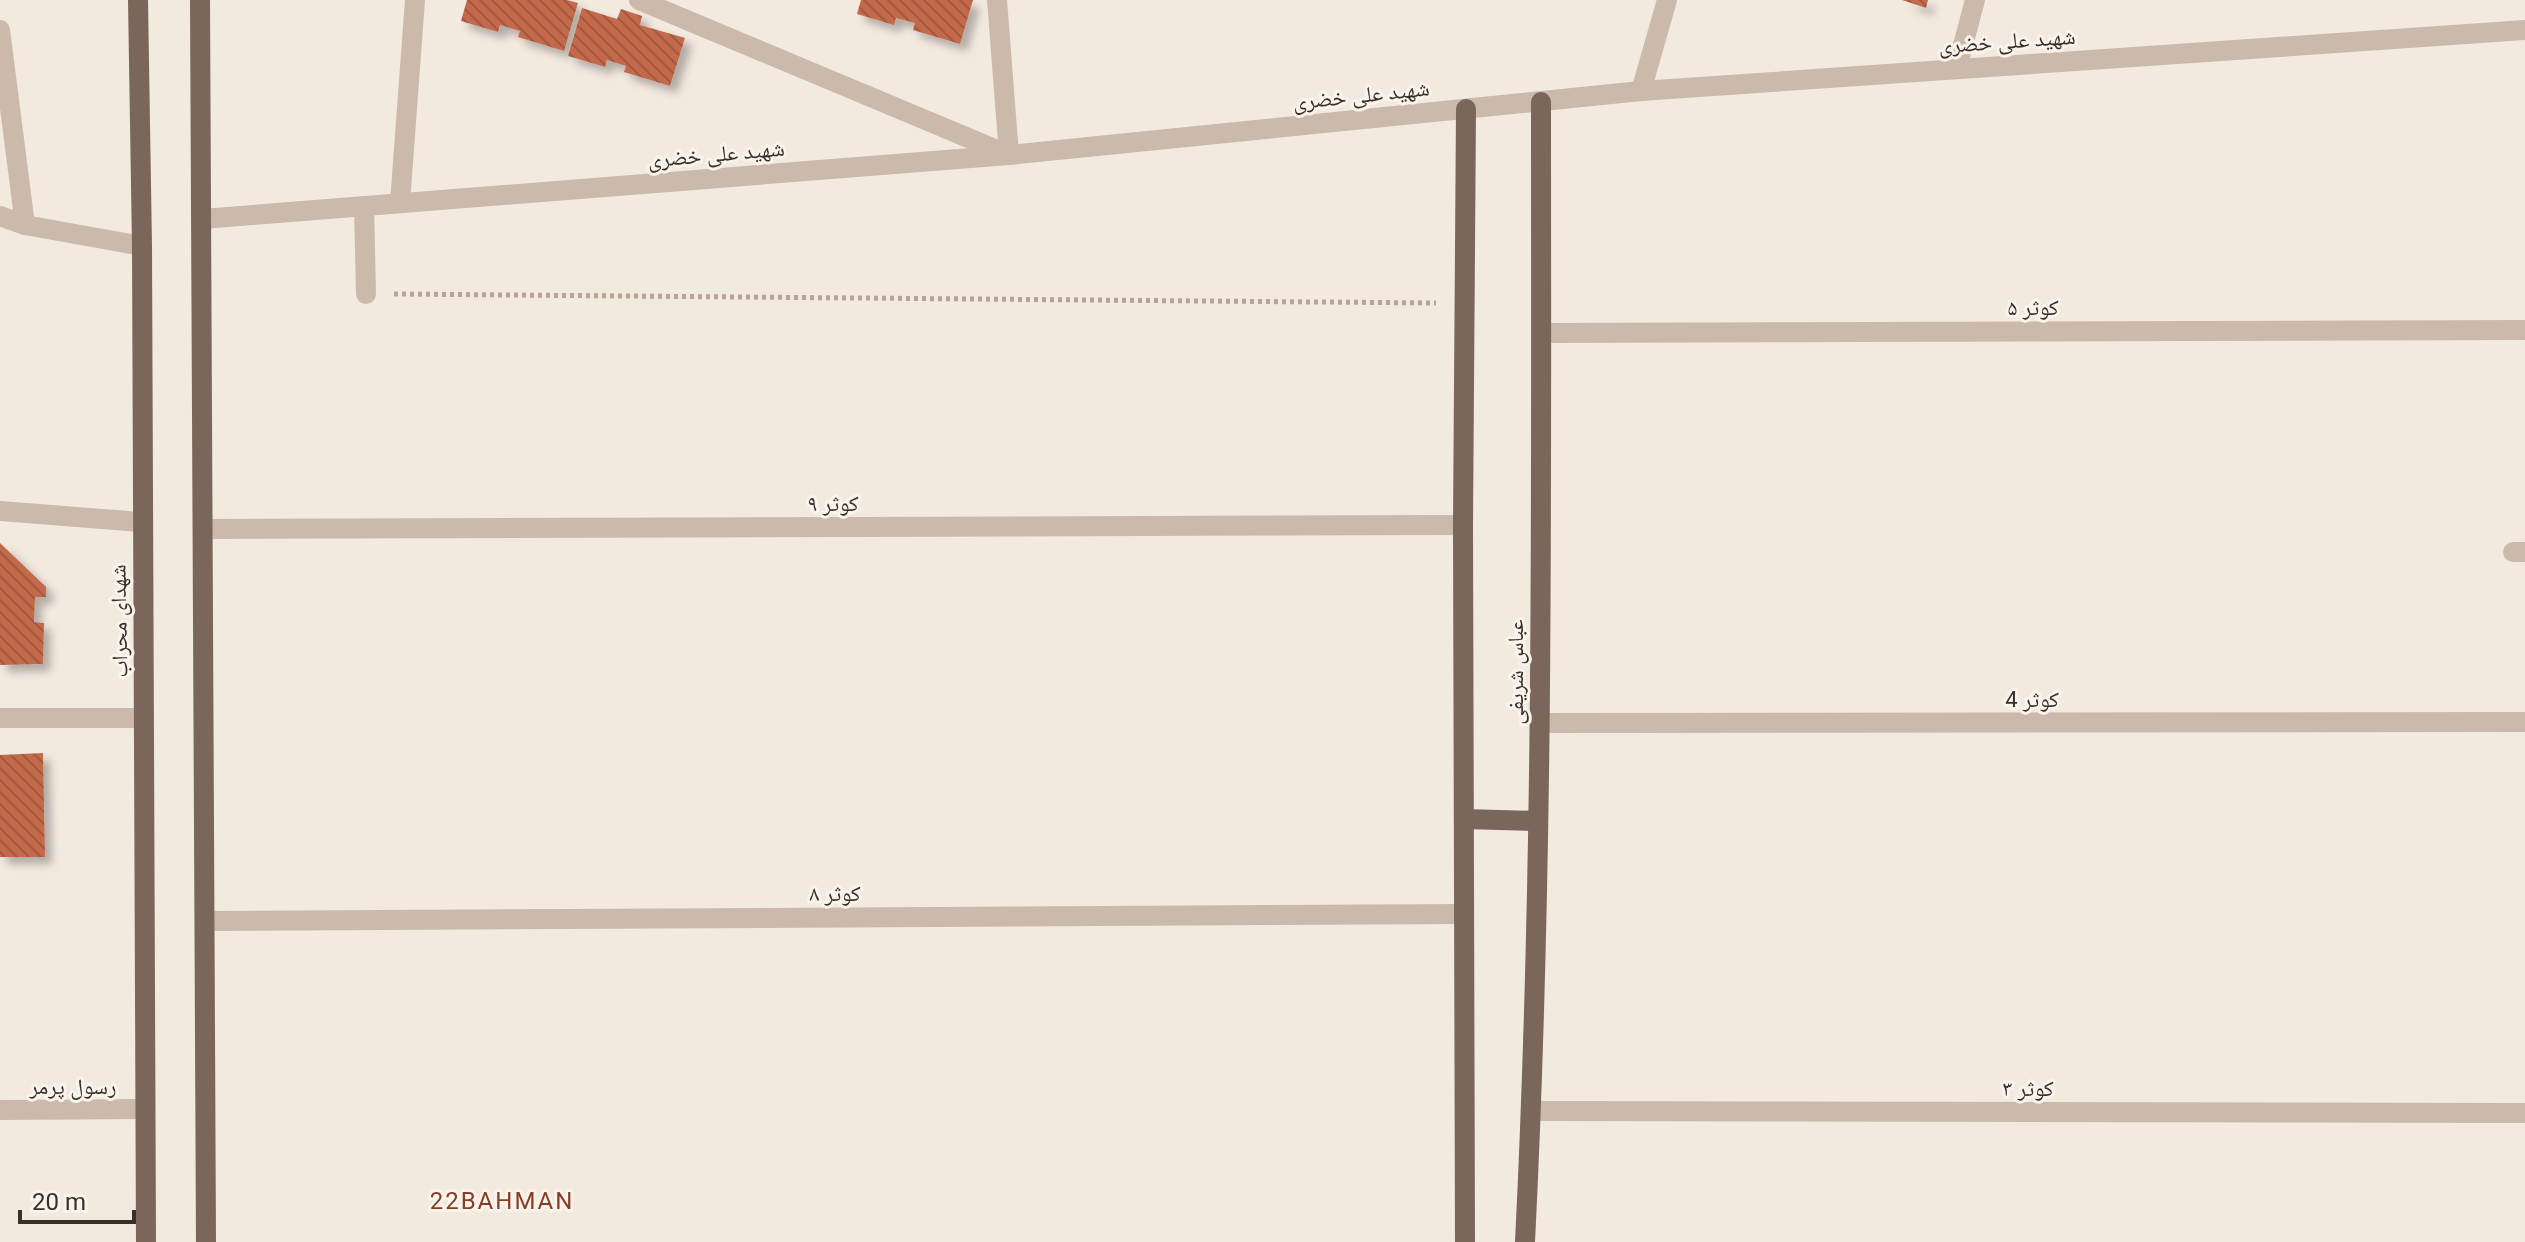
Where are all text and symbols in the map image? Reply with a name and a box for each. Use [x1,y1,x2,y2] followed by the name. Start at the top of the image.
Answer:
[1938,24,2076,59] street label: شهید علی خضری
[1291,75,1431,116] street label: شهید علی خضری
[647,136,786,173] street label: شهید علی خضری
[2007,295,2059,320] street label: کوثر ۵
[807,491,859,516] street label: کوثر ۹
[106,564,133,678] street label: شهدای محراب
[1503,619,1529,725] street label: عباس شریفی
[2005,687,2059,712] street label: کوثر 4
[809,881,861,906] street label: کوثر ۸
[28,1074,117,1100] street label: رسول پرمر
[2002,1076,2054,1101] street label: کوثر ۳
[20,1174,134,1224] scale bar
[430,1187,574,1215] district label: 22BAHMAN
[32,1188,86,1216] text: 20 m

